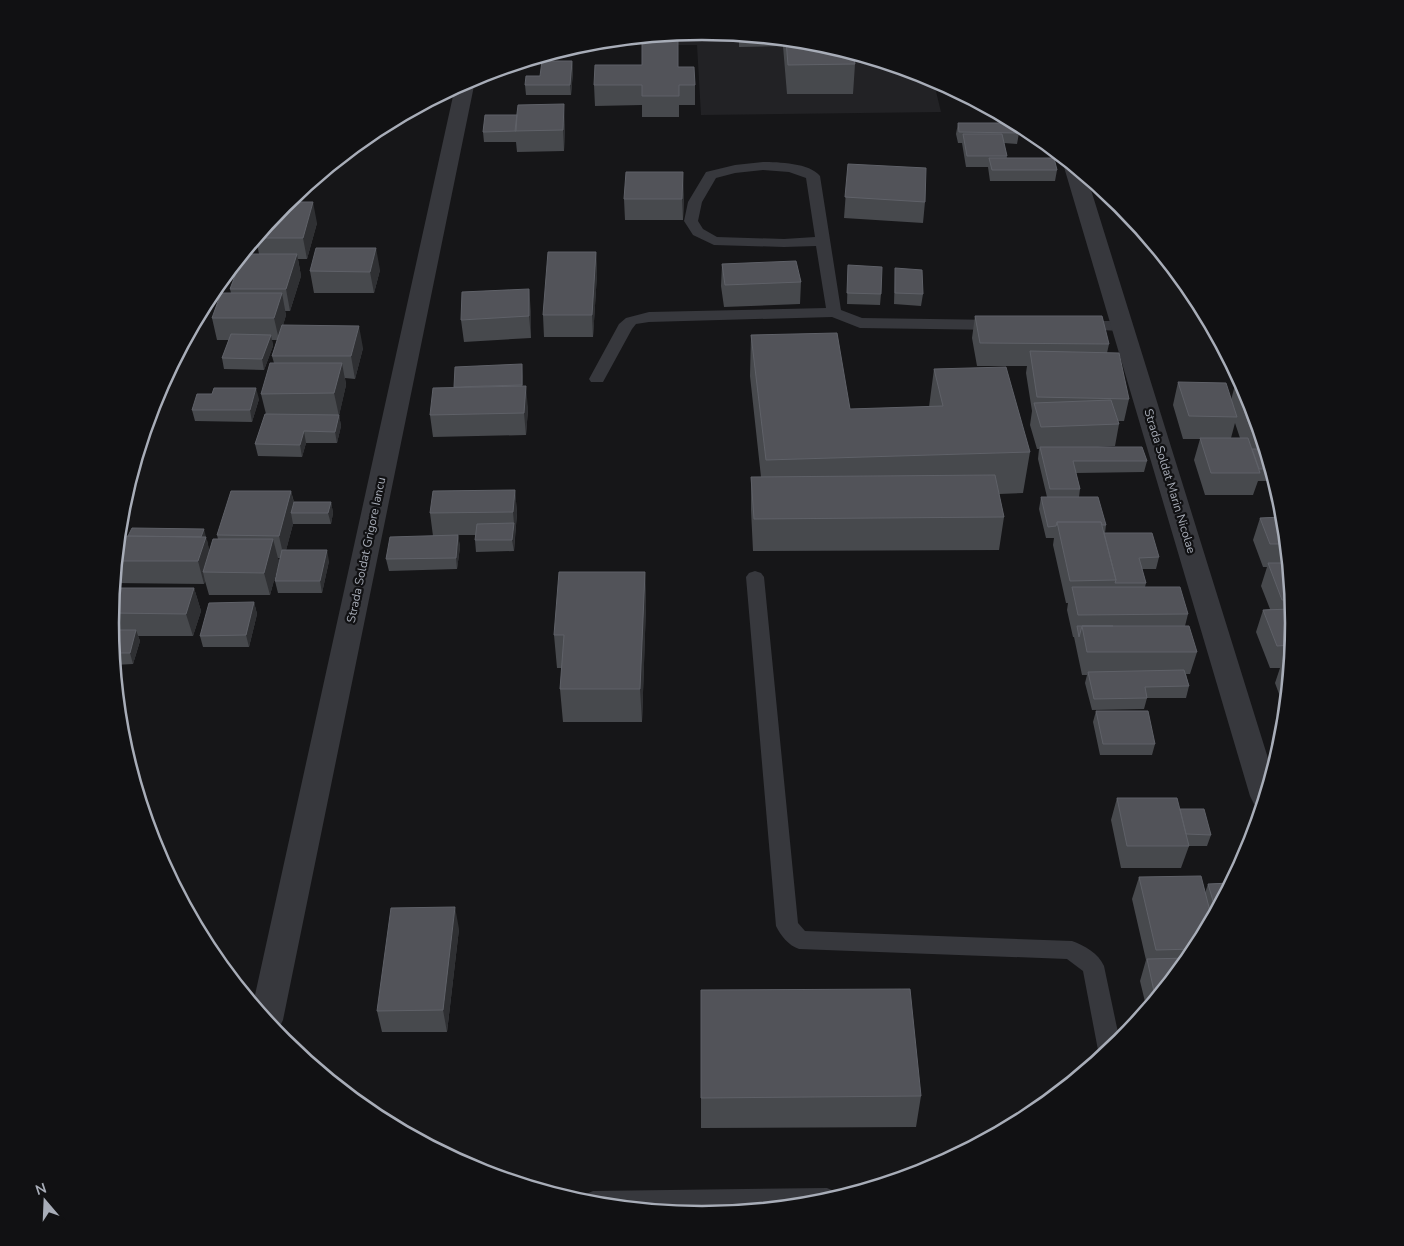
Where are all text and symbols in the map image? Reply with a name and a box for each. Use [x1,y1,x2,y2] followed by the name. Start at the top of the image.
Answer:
[1140,407,1200,555] street label: Strada Soldat Marin Nicolae
[343,476,389,624] street label: Strada Soldat Grigore Iancu
[20,1176,70,1226] north arrow
[33,1178,49,1200] text: N

